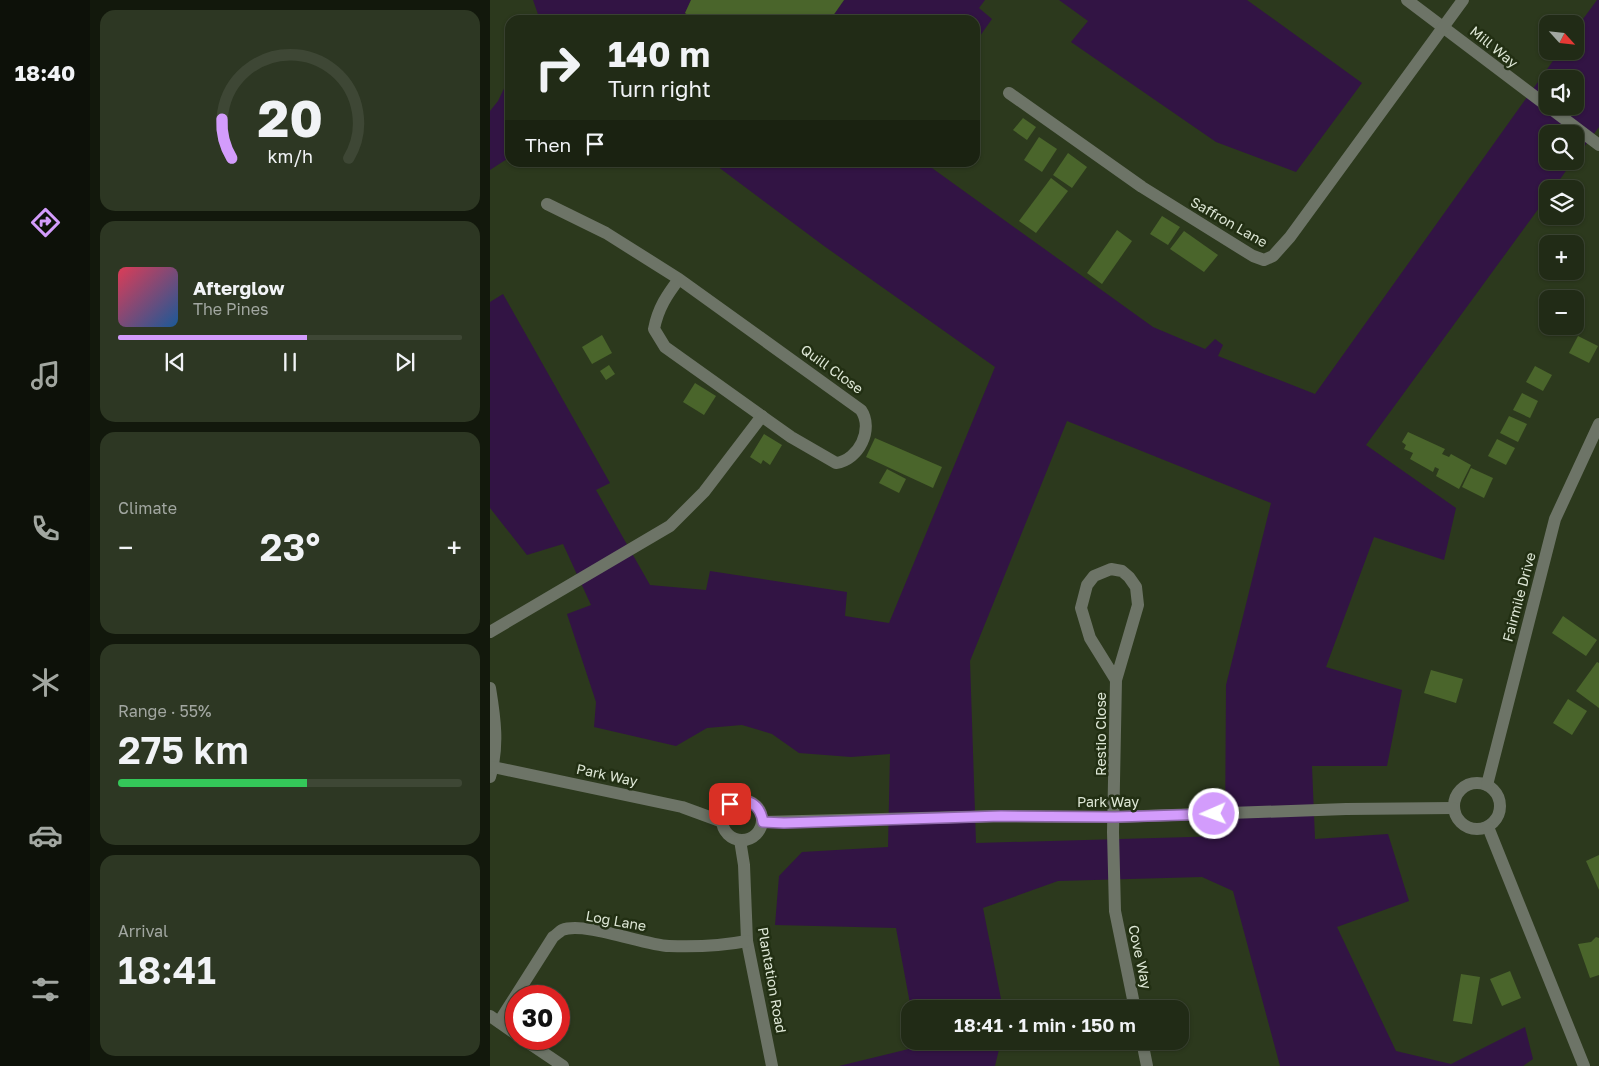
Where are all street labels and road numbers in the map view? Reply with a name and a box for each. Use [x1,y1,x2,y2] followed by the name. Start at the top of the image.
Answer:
[1467,22,1522,71] street label: Mill Way
[1188,193,1271,250] street label: Saffron Lane
[798,340,867,397] street label: Quill Close
[1498,550,1539,643] street label: Fairmile Drive
[1092,692,1109,776] street label: Restio Close
[575,760,639,789] street label: Park Way
[1077,793,1139,810] street label: Park Way
[585,907,648,934] street label: Log Lane
[1125,923,1156,991] street label: Cove Way
[755,925,790,1034] street label: Plantation Road

